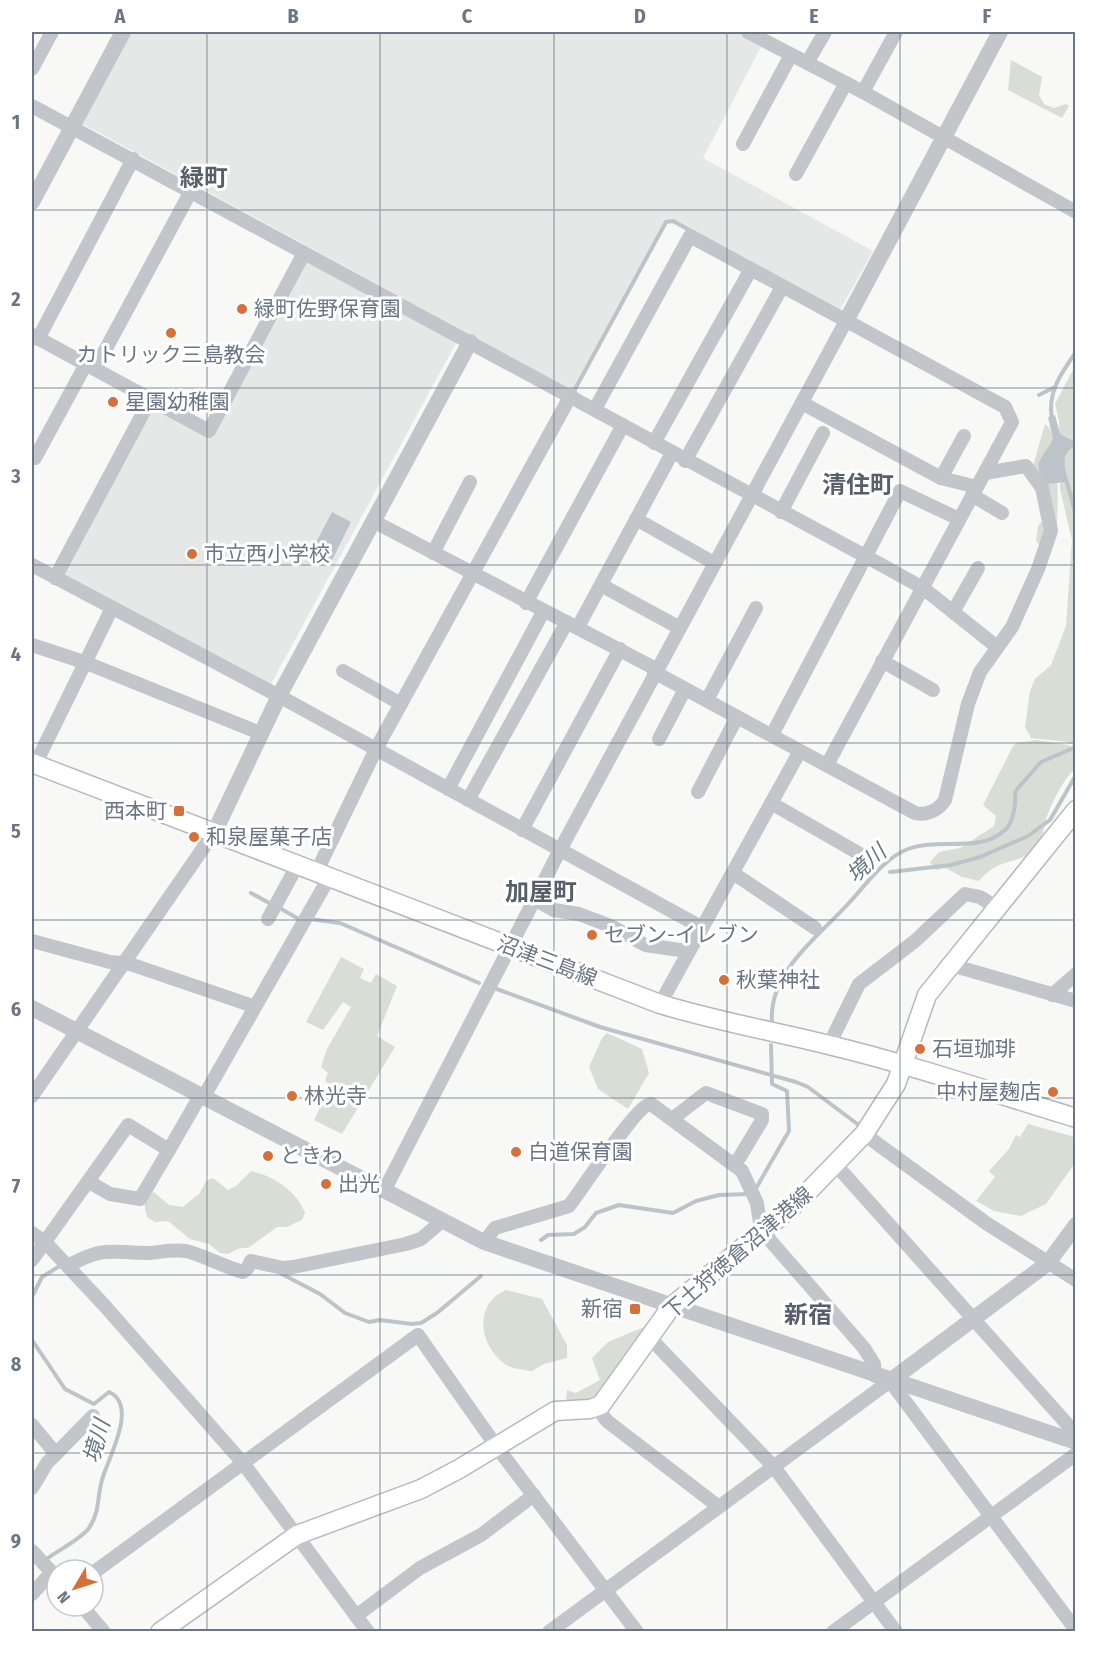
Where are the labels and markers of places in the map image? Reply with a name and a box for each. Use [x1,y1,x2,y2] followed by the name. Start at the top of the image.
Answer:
[254,296,401,322] place label: 緑町佐野保育園
[235,302,249,316] marker: 緑町佐野保育園
[164,326,178,340] marker: カトリック三島教会
[77,342,266,368] place label: カトリック三島教会
[125,389,230,415] place label: 星園幼稚園
[106,395,120,409] marker: 星園幼稚園
[204,541,330,567] place label: 市立西小学校
[185,547,199,561] marker: 市立西小学校
[104,798,167,824] place label: 西本町
[172,804,186,818] marker: 西本町
[206,824,332,850] place label: 和泉屋菓子店
[187,830,201,844] marker: 和泉屋菓子店
[604,922,759,948] place label: セブン-イレブン
[585,928,599,942] marker: セブン-イレブン
[736,967,820,993] place label: 秋葉神社
[717,973,731,987] marker: 秋葉神社
[932,1036,1016,1062] place label: 石垣珈琲
[913,1042,927,1056] marker: 石垣珈琲
[936,1079,1041,1105] place label: 中村屋麹店
[304,1083,367,1109] place label: 林光寺
[1046,1085,1060,1099] marker: 中村屋麹店
[285,1089,299,1103] marker: 林光寺
[528,1139,633,1165] place label: 白道保育園
[280,1143,343,1169] place label: ときわ
[509,1145,523,1159] marker: 白道保育園
[261,1149,275,1163] marker: ときわ
[338,1171,380,1197] place label: 出光
[319,1177,333,1191] marker: 出光
[581,1296,623,1322] place label: 新宿
[628,1302,642,1316] marker: 新宿

